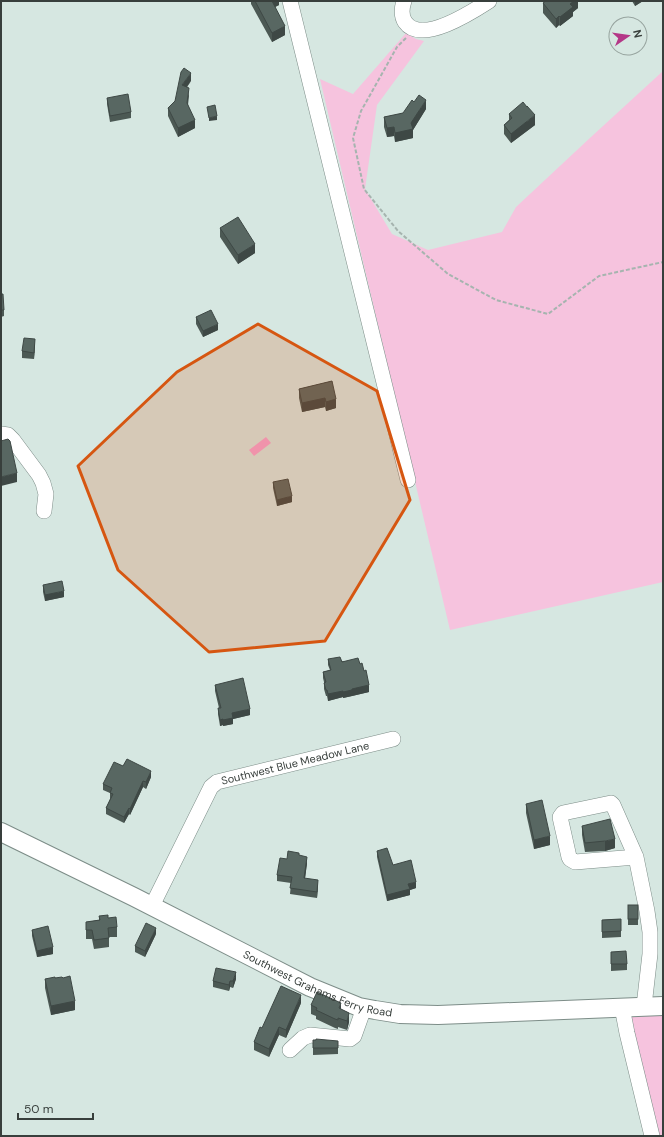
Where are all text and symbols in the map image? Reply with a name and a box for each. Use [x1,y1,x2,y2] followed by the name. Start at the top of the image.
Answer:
[608,16,648,56] north arrow
[630,28,645,39] text: N
[220,738,371,788] street label: Southwest Blue Meadow Lane
[241,947,393,1020] street label: Southwest Grahams Ferry Road
[18,1095,93,1121] scale bar
[24,1101,53,1117] text: 50 m

